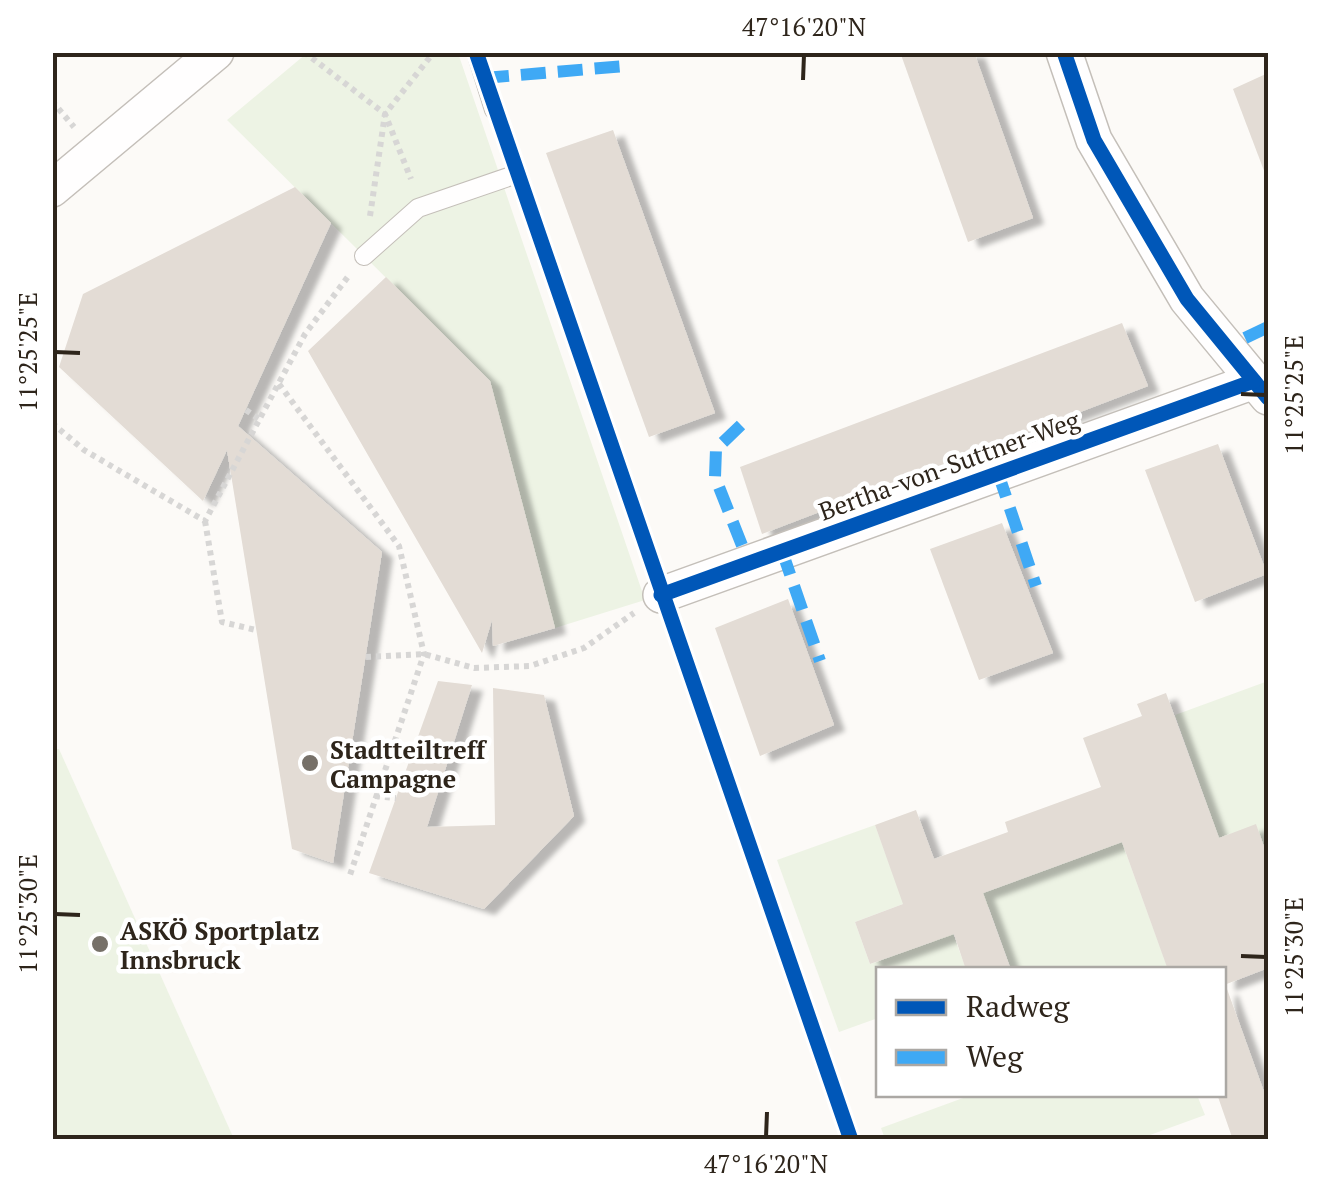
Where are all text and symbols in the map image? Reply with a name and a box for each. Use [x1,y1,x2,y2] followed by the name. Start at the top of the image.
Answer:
[742,10,866,43] text: 47°16'20"N
[11,292,44,412] text: 11°25'25"E
[1277,335,1310,455] text: 11°25'25"E
[814,402,1085,528] street label: Bertha-von-Suttner-Weg
[330,733,488,795] place label: Stadtteiltreff Campagne
[299,752,321,774] marker: Stadtteiltreff Campagne
[11,854,44,974] text: 11°25'30"E
[1277,897,1310,1017] text: 11°25'30"E
[120,914,319,976] place label: ASKÖ Sportplatz Innsbruck
[89,933,111,955] marker: ASKÖ Sportplatz Innsbruck
[876,967,1226,1097] legend
[966,986,1070,1026] text: Radweg
[966,1036,1024,1076] text: Weg
[704,1147,828,1180] text: 47°16'20"N

